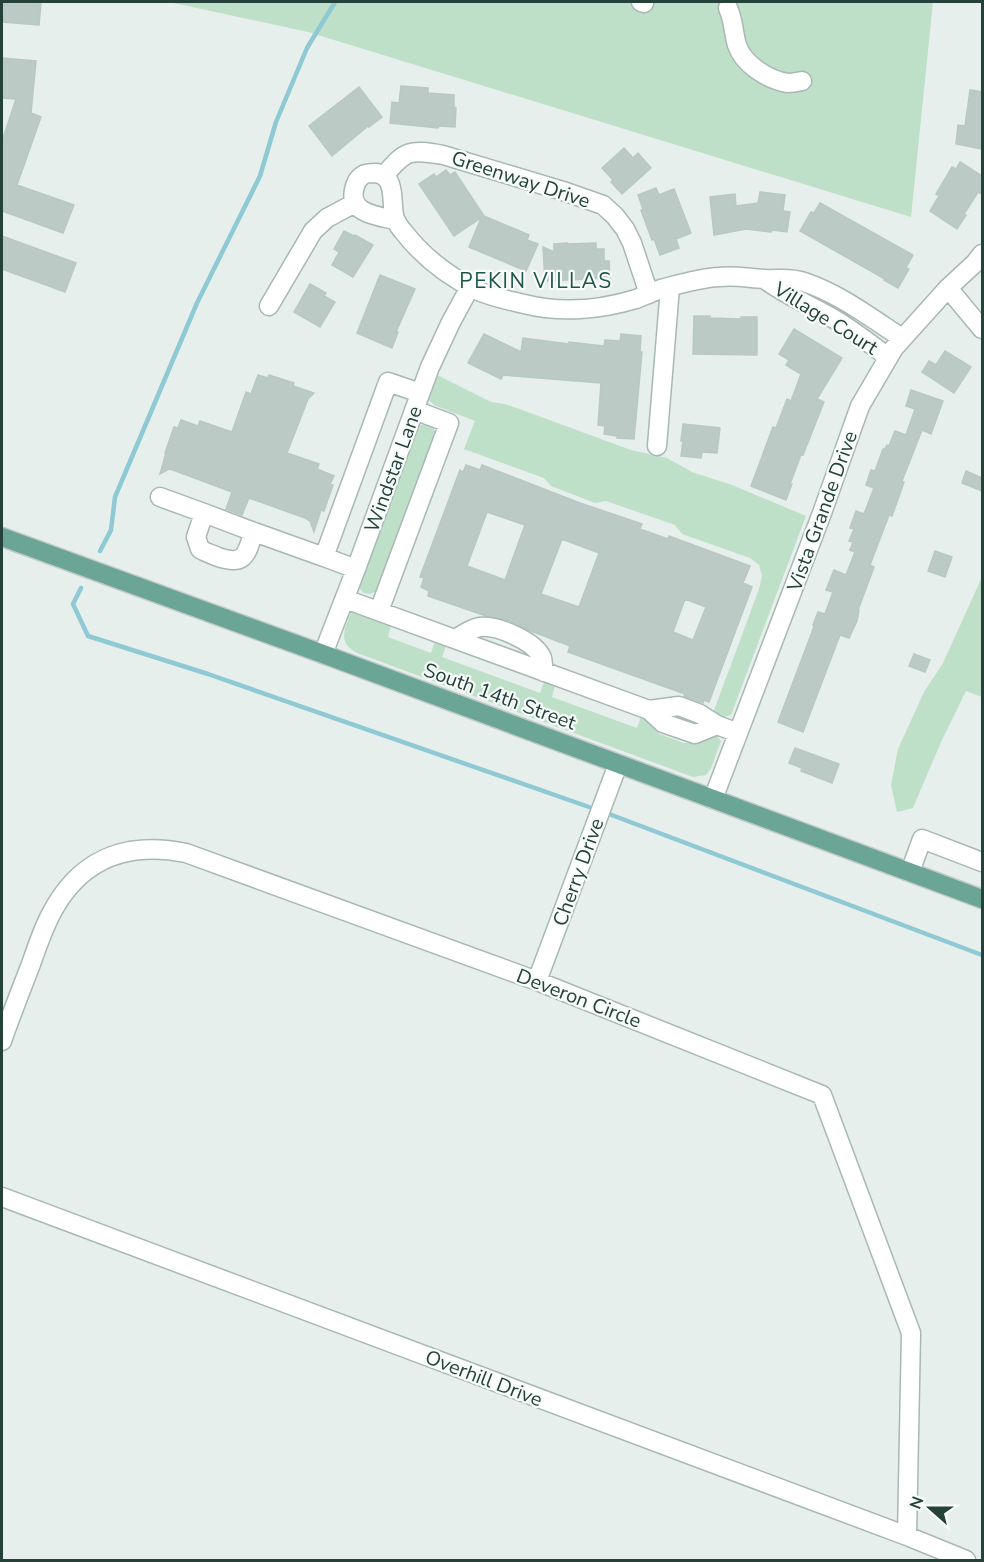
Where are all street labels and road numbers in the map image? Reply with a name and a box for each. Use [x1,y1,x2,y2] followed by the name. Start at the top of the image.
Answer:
[448,144,594,215] street label: Greenway Drive
[768,275,884,362] street label: Village Court
[358,402,429,536] street label: Windstar Lane
[781,427,864,596] street label: Vista Grande Drive
[420,656,581,737] street label: South 14th Street
[546,814,611,930] street label: Cherry Drive
[513,962,645,1035] street label: Deveron Circle
[421,1344,546,1413] street label: Overhill Drive

